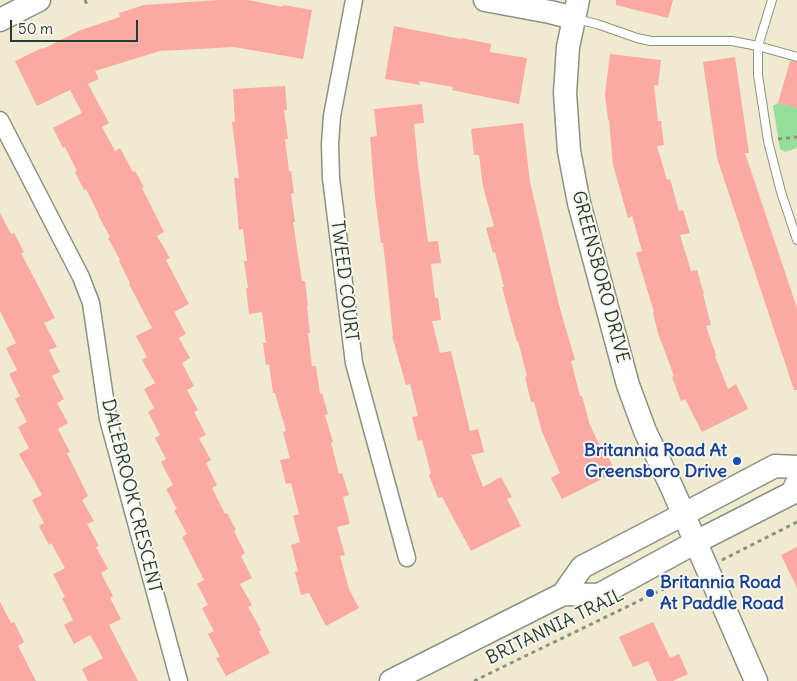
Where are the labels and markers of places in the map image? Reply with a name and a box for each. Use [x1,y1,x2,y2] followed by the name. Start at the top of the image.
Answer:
[584,440,727,482] place label: Britannia Road At Greensboro Drive
[731,455,743,467] marker: Britannia Road At Greensboro Drive
[660,572,784,614] place label: Britannia Road At Paddle Road
[644,587,656,599] marker: Britannia Road At Paddle Road

